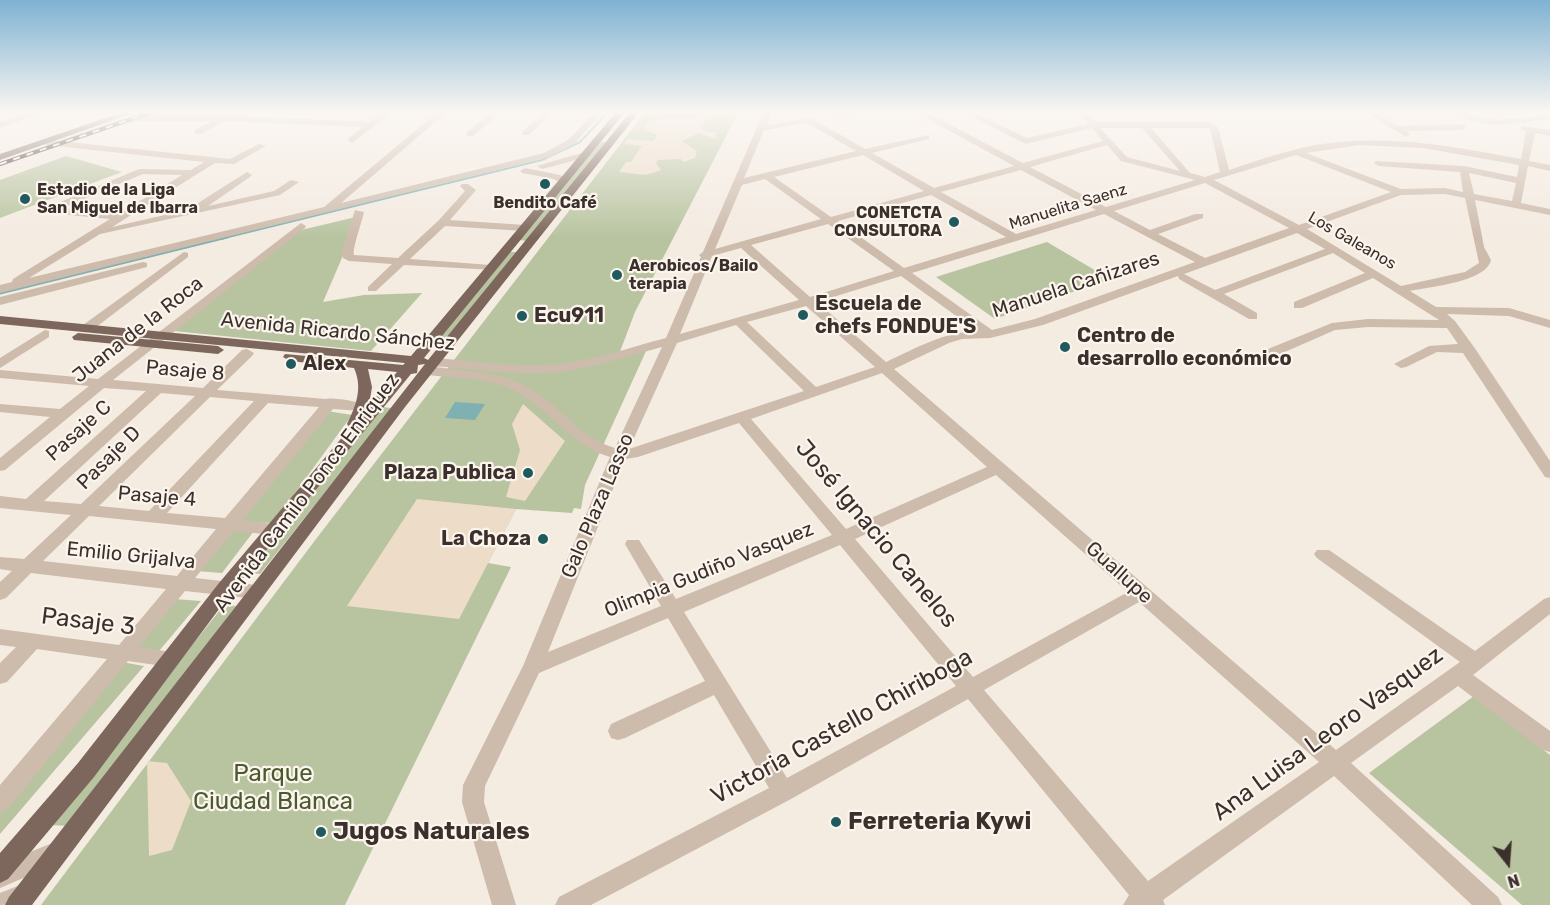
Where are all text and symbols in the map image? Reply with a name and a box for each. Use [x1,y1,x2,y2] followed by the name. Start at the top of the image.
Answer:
[538,177,552,191] marker: Bendito Café
[37,180,198,218] place label: Estadio de la Liga San Miguel de Ibarra
[1007,180,1129,234] street label: Manuelita Saenz
[18,192,32,206] marker: Estadio de la Liga San Miguel de Ibarra
[493,193,597,213] place label: Bendito Café
[834,203,942,241] place label: CONETCTA CONSULTORA
[1305,208,1399,274] street label: Los Galeanos
[947,215,961,229] marker: CONETCTA CONSULTORA
[989,247,1163,323] street label: Manuela Cañizares
[629,256,758,294] place label: Aerobicos/Bailo terapia
[610,268,624,282] marker: Aerobicos/Bailo terapia
[68,272,208,388] street label: Juana de la Roca
[815,292,976,339] place label: Escuela de chefs FONDUE'S
[534,304,604,328] place label: Ecu911
[220,308,456,356] street label: Avenida Ricardo Sánchez
[796,308,810,322] marker: Escuela de chefs FONDUE'S
[515,309,529,323] marker: Ecu911
[1077,324,1292,371] place label: Centro de desarrollo económico
[1058,340,1072,354] marker: Centro de desarrollo económico
[303,352,346,376] place label: Alex
[145,356,225,386] street label: Pasaje 8
[284,357,298,371] marker: Alex
[209,369,405,617] street label: Avenida Camilo Ponce Enriquez
[41,395,117,467] street label: Pasaje C
[72,421,146,495] street label: Pasaje D
[557,430,639,582] street label: Galo Plaza Lasso
[789,434,963,634] street label: José Ignacio Canelos
[384,461,516,485] place label: Plaza Publica
[521,466,535,480] marker: Plaza Publica
[117,482,197,512] street label: Pasaje 4
[601,517,817,623] street label: Olimpia Gudiño Vasquez
[441,527,531,551] place label: La Choza
[536,532,550,546] marker: La Choza
[65,537,197,575] street label: Emilio Grijalva
[1081,537,1157,609] street label: Guallupe
[40,602,136,642] street label: Pasaje 3
[1207,641,1449,827] street label: Ana Luisa Leoro Vasquez
[706,643,978,811] street label: Victoria Castello Chiriboga
[193,760,353,816] park label: Parque Ciudad Blanca
[848,808,1031,836] place label: Ferreteria Kywi
[829,815,843,829] marker: Ferreteria Kywi
[333,818,530,846] place label: Jugos Naturales
[314,825,328,839] marker: Jugos Naturales
[1478,833,1538,893] north arrow
[1505,870,1522,891] text: N

